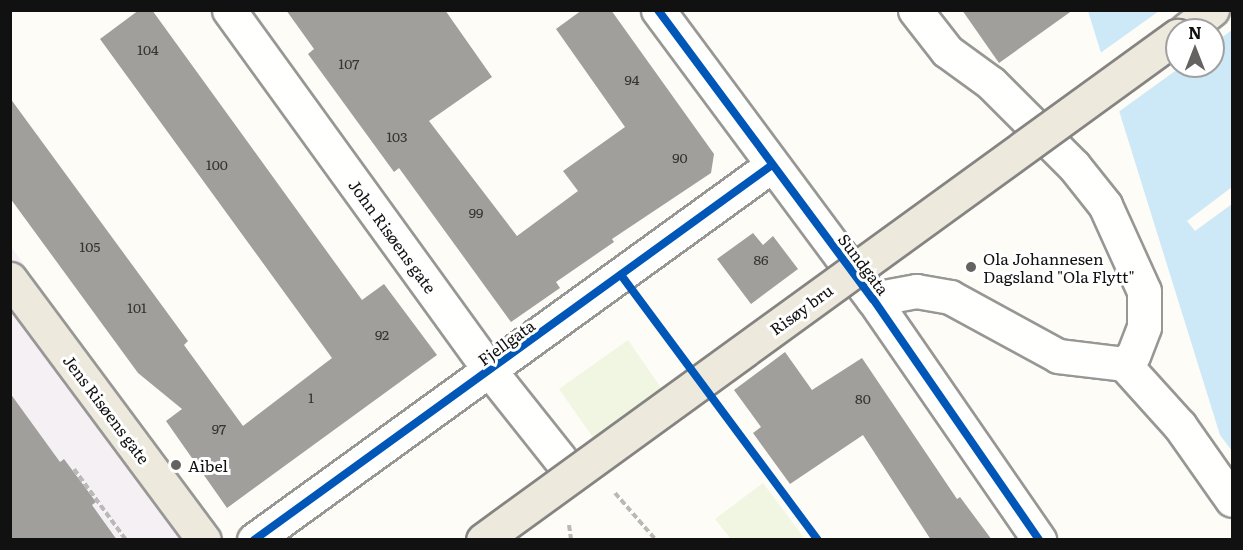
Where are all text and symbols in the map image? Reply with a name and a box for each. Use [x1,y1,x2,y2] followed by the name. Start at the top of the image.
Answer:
[1165,18,1225,78] north arrow
[1188,20,1202,44] text: N
[137,41,159,57] house number: 104
[339,55,359,71] house number: 107
[624,71,640,87] house number: 94
[386,128,408,144] house number: 103
[672,149,688,165] house number: 90
[206,156,228,172] house number: 100
[345,175,441,297] street label: John Risøens gate
[469,204,483,220] house number: 99
[835,230,893,298] street label: Sundgata
[80,238,100,254] house number: 105
[983,248,1135,286] place label: Ola Johannesen Dagsland "Ola Flytt"
[753,251,769,267] house number: 86
[964,260,978,274] marker: Ola Johannesen Dagsland "Ola Flytt"
[766,280,836,338] street label: Risøy bru
[127,299,147,315] house number: 101
[474,315,538,369] street label: Fjellgata
[375,326,389,342] house number: 92
[60,351,154,467] street label: Jens Risøens gate
[308,389,314,405] house number: 1
[855,390,871,406] house number: 80
[212,420,226,436] house number: 97
[188,455,228,475] place label: Aibel
[169,458,183,472] marker: Aibel

